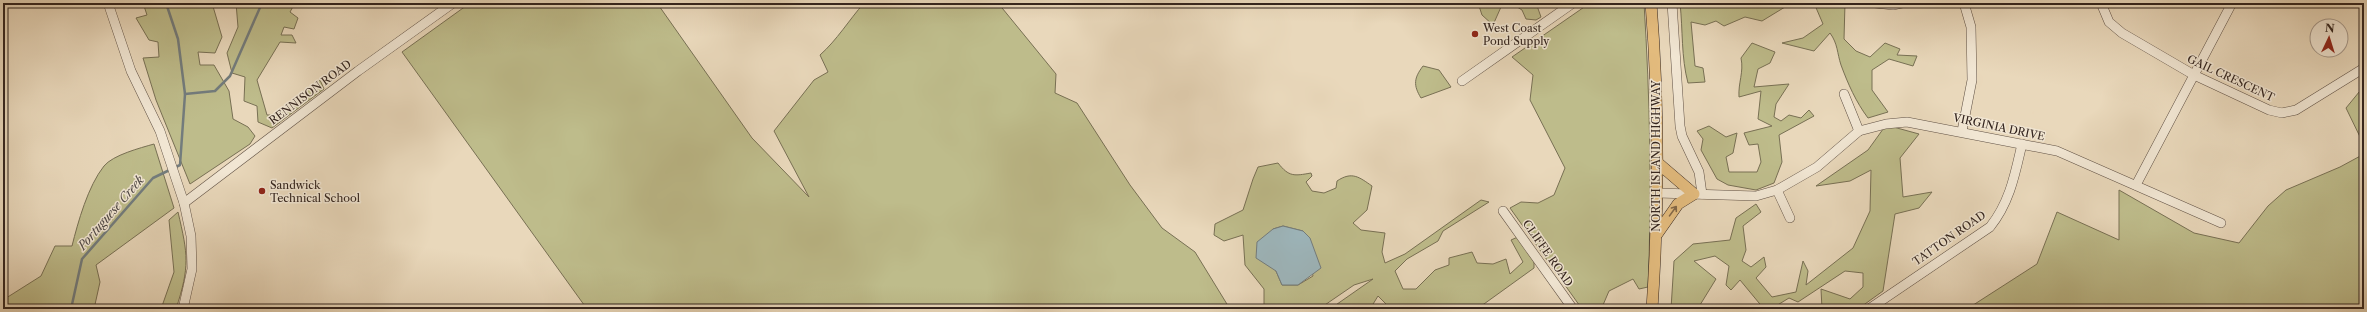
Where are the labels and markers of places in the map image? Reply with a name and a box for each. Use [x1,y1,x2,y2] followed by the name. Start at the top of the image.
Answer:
[1482,21,1550,48] place label: West Coast Pond Supply
[1470,29,1480,39] marker: West Coast Pond Supply
[270,178,361,205] place label: Sandwick Technical School
[257,186,267,196] marker: Sandwick Technical School

